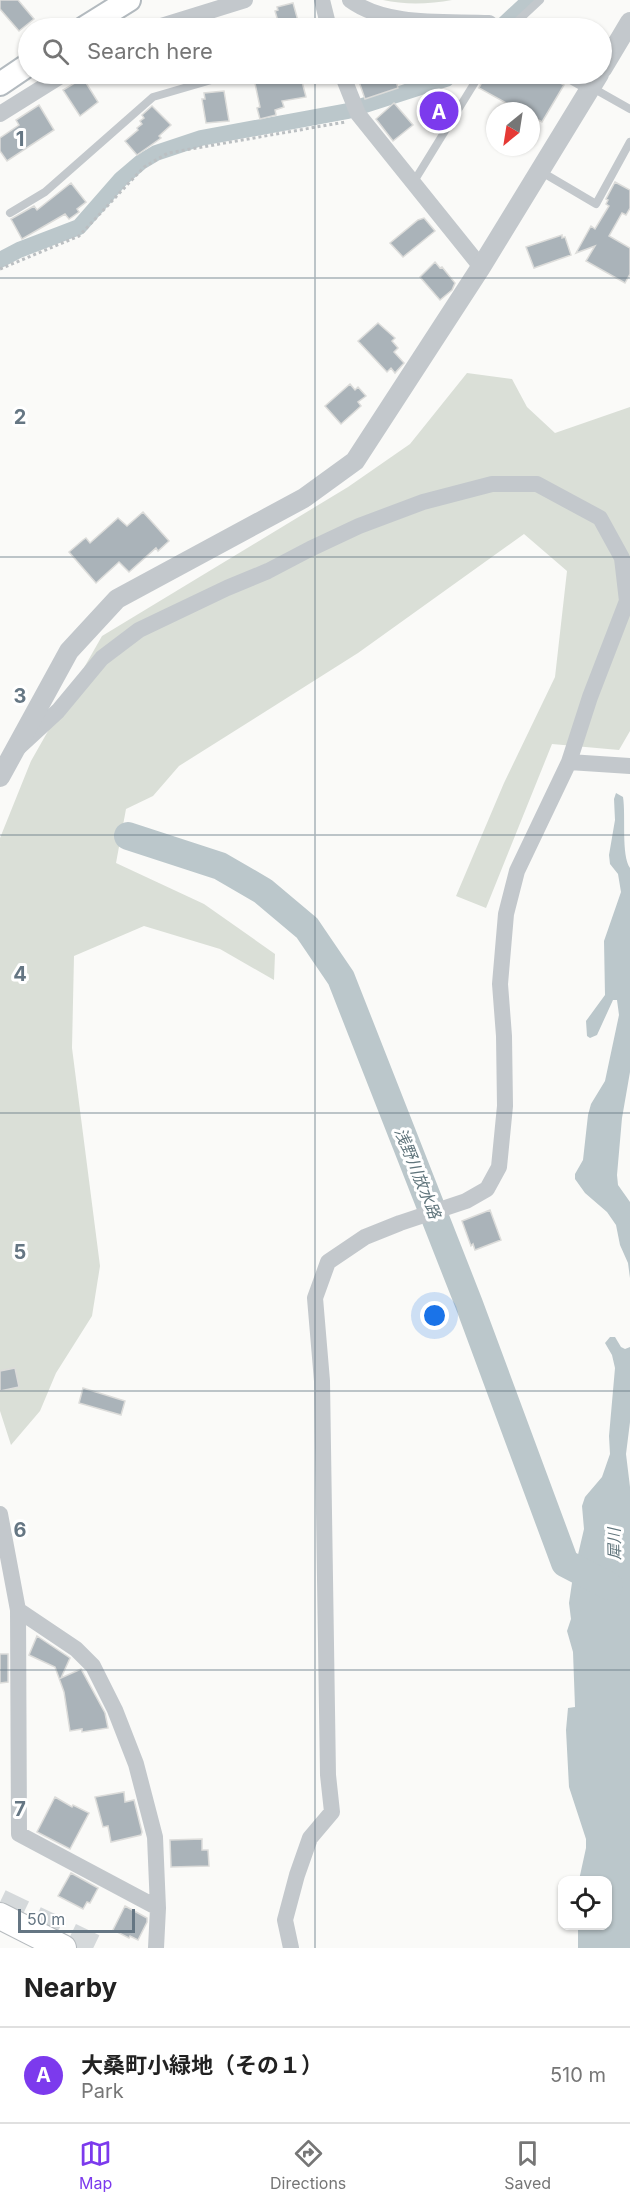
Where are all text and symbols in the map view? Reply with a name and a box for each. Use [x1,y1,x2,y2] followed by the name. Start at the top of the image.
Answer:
[18,18,612,84] search box
[39,35,72,68] icon: search
[87,38,213,64] text: Search here
[420,88,458,134] pin: A
[486,102,540,156] north arrow
[16,127,24,151] text: 1
[14,405,26,429] text: 2
[14,684,26,708] text: 3
[13,962,27,986] text: 4
[391,1125,446,1223] water label: 浅野川放水路
[14,1240,26,1264] text: 5
[420,1301,449,1330] your location
[14,1518,27,1542] text: 6
[604,1526,624,1560] water label: 犀川
[14,1797,26,1821] text: 7
[558,1876,612,1930] map controls
[558,1876,612,1930] button: locate
[18,1906,135,1934] scale bar
[27,1909,65,1929] text: 50 m
[24,1972,117,2003] text: Nearby
[81,2052,323,2078] text: 大桑町小緑地（その１）
[36,2063,51,2087] text: A
[550,2063,606,2087] text: 510 m
[81,2079,124,2103] text: Park
[79,2137,112,2193] tab: Map
[270,2137,346,2193] tab: Directions
[504,2137,551,2193] tab: Saved

